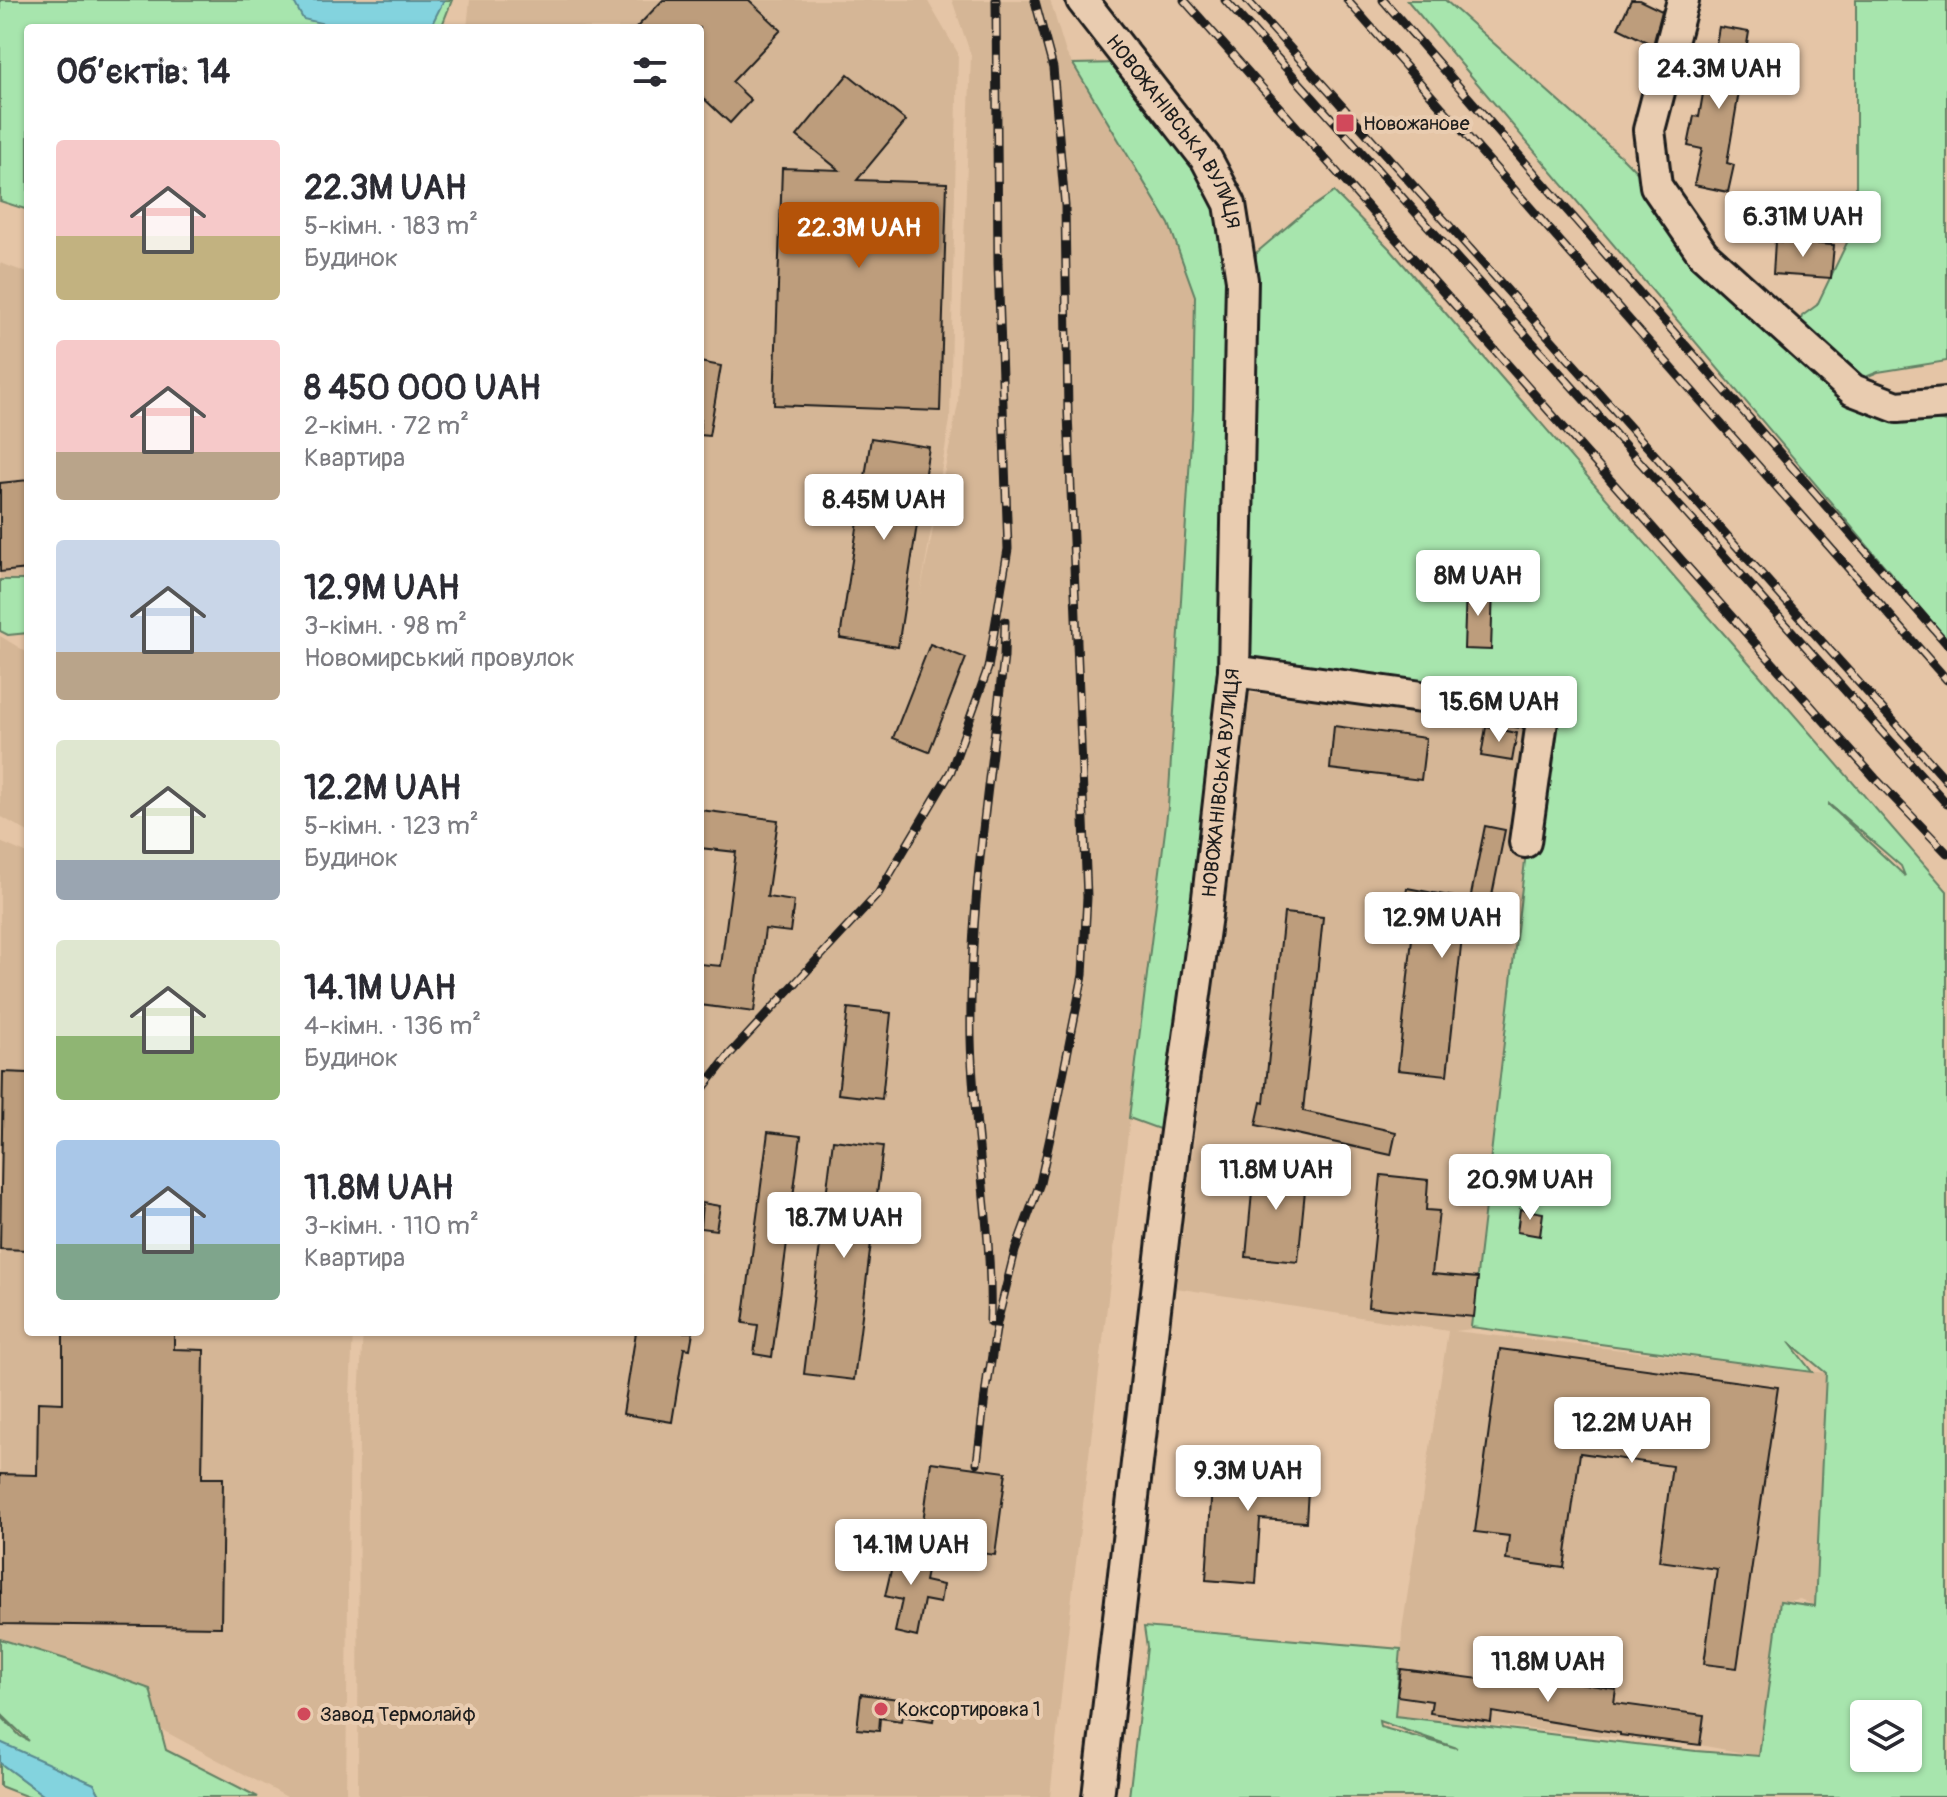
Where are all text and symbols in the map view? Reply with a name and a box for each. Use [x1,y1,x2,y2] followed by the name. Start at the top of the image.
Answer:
[1101,29,1246,230] street label: НОВОЖАНІВСЬКА ВУЛИЦЯ
[1627,43,1811,111] pin: 24.3M UAH
[628,50,672,94] icon: filters
[56,51,230,94] text: Об’єктів: 14
[1657,53,1781,85] text: 24.3M UAH
[1363,111,1470,136] place label: Новожанове
[1334,112,1356,134] marker: Новожанове
[304,167,466,210] text: 22.3M UAH
[120,172,216,268] icon: home
[1711,191,1895,259] pin: 6.31M UAH
[1743,201,1863,233] text: 6.31M UAH
[767,202,951,270] pin: 22.3M UAH
[304,210,478,242] text: 5-кімн. · 183 m²
[797,212,921,244] text: 22.3M UAH
[304,242,398,274] text: Будинок
[304,367,540,410] text: 8 450 000 UAH
[120,372,216,468] icon: home
[304,410,469,442] text: 2-кімн. · 72 m²
[304,442,405,474] text: Квартира
[792,474,976,542] pin: 8.45M UAH
[823,484,945,516] text: 8.45M UAH
[1413,550,1543,618] pin: 8M UAH
[1434,560,1522,592] text: 8M UAH
[304,567,459,610] text: 12.9M UAH
[120,572,216,668] icon: home
[304,610,467,642] text: 3-кімн. · 98 m²
[304,642,575,674] text: Новомирський провулок
[1197,667,1245,899] street label: НОВОЖАНІВСЬКА ВУЛИЦЯ
[1407,676,1591,744] pin: 15.6M UAH
[1439,686,1559,718] text: 15.6M UAH
[304,767,461,810] text: 12.2M UAH
[120,772,216,868] icon: home
[304,810,479,842] text: 5-кімн. · 123 m²
[304,842,398,874] text: Будинок
[1350,892,1534,960] pin: 12.9M UAH
[1383,902,1501,934] text: 12.9M UAH
[304,967,456,1010] text: 14.1M UAH
[120,972,216,1068] icon: home
[304,1010,481,1042] text: 4-кімн. · 136 m²
[304,1042,398,1074] text: Будинок
[1184,1144,1368,1212] pin: 11.8M UAH
[1219,1154,1333,1186] text: 11.8M UAH
[1438,1154,1622,1222] pin: 20.9M UAH
[1467,1164,1593,1196] text: 20.9M UAH
[304,1167,453,1210] text: 11.8M UAH
[120,1172,216,1268] icon: home
[752,1192,936,1260] pin: 18.7M UAH
[785,1202,903,1234] text: 18.7M UAH
[304,1210,479,1242] text: 3-кімн. · 110 m²
[304,1242,405,1274] text: Квартира
[1540,1397,1724,1465] pin: 12.2M UAH
[1572,1407,1692,1439] text: 12.2M UAH
[1165,1445,1331,1513] pin: 9.3M UAH
[1194,1455,1302,1487] text: 9.3M UAH
[819,1519,1003,1587] pin: 14.1M UAH
[853,1529,969,1561] text: 14.1M UAH
[1456,1636,1640,1704] pin: 11.8M UAH
[1491,1646,1605,1678] text: 11.8M UAH
[897,1697,1041,1722] place label: Коксортировка 1
[872,1700,890,1718] marker: Коксортировка 1
[1850,1700,1922,1772] map controls
[1850,1700,1922,1772] button: layers
[320,1702,476,1727] place label: Завод Термолайф
[295,1705,313,1723] marker: Завод Термолайф

